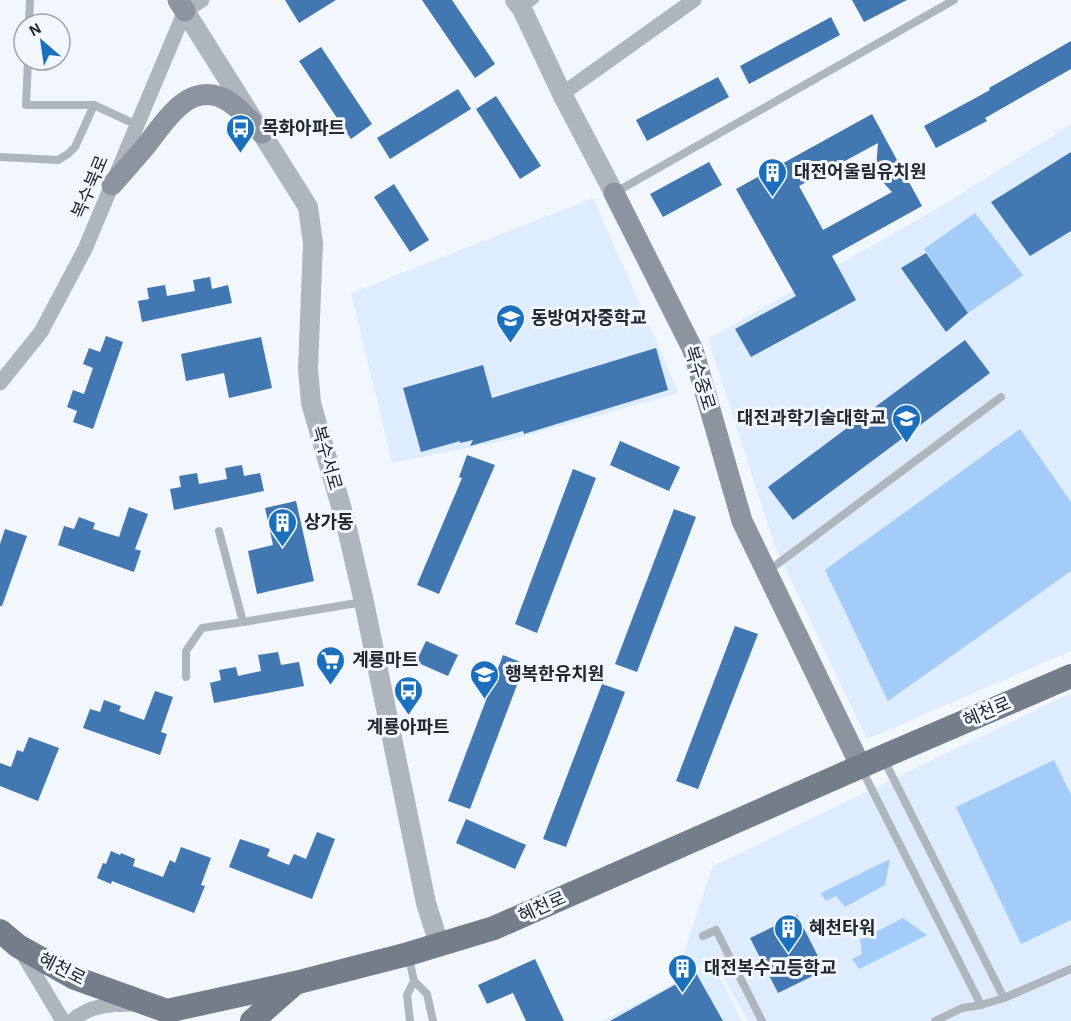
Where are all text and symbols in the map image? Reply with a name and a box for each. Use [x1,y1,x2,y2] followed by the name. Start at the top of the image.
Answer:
[12,12,72,72] north arrow
[26,20,44,39] text: N
[225,112,257,154] bus stop icon: 목화아파트
[262,119,345,138] place label: 목화아파트
[69,153,112,221] street label: 복수북로
[757,156,789,198] building icon: 대전어울림유치원
[794,163,926,182] place label: 대전어울림유치원
[494,302,526,344] school or university icon: 동방여자중학교
[531,308,647,328] place label: 동방여자중학교
[681,344,718,413] street label: 복수중로
[891,402,923,444] school or university icon: 대전과학기술대학교
[737,408,886,428] place label: 대전과학기술대학교
[308,424,345,493] street label: 복수서로
[267,506,299,548] building icon: 상가동
[304,513,354,532] place label: 상가동
[315,644,347,686] supermarket icon: 계룡마트
[352,651,418,670] place label: 계룡마트
[468,658,500,700] school or university icon: 행복한유치원
[505,664,604,684] place label: 행복한유치원
[392,674,424,716] bus stop icon: 계룡아파트
[960,693,1014,731] street label: 혜천로
[367,718,449,737] place label: 계룡아파트
[515,888,569,926] street label: 혜천로
[772,912,804,954] building icon: 혜천타워
[809,918,875,938] place label: 혜천타워
[35,949,89,989] street label: 혜천로
[667,952,699,994] building icon: 대전복수고등학교
[704,958,836,978] place label: 대전복수고등학교

